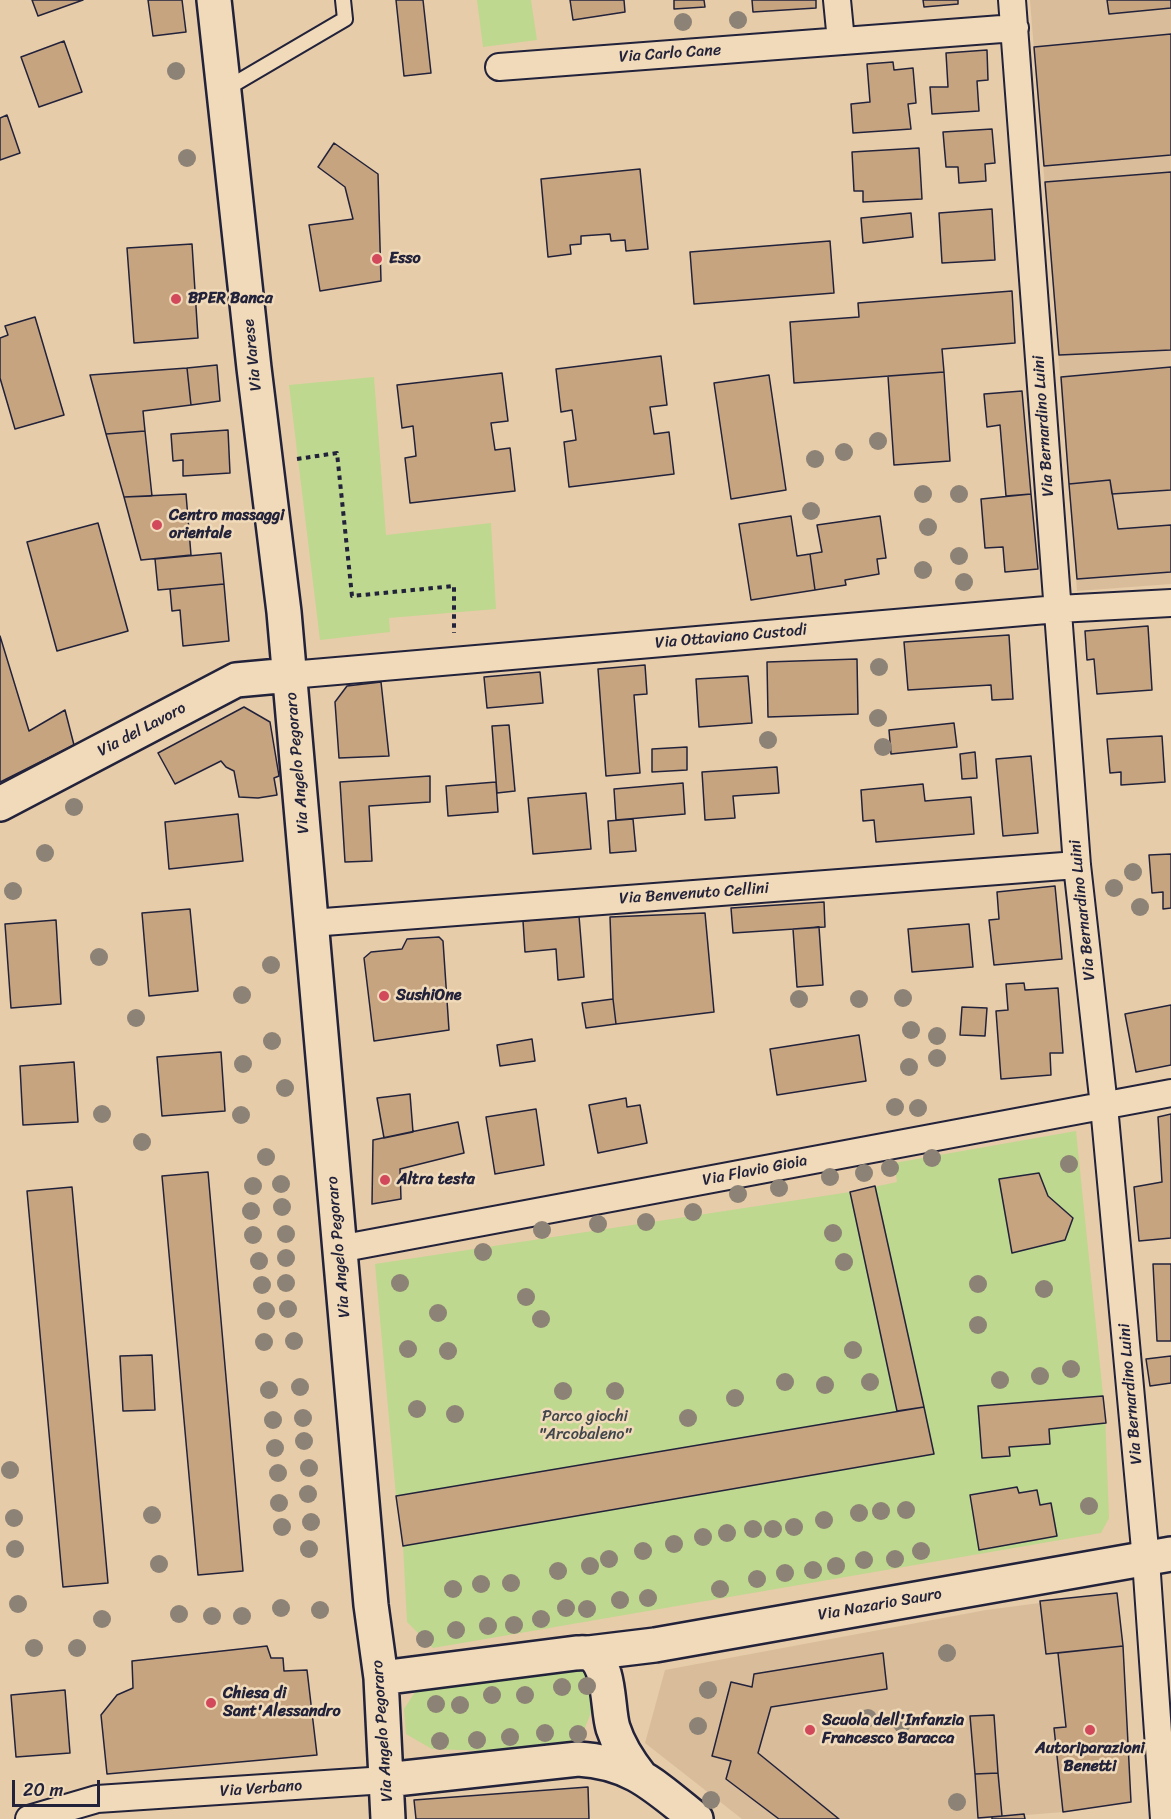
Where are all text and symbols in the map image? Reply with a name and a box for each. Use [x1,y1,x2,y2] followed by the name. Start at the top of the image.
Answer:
[618,41,722,67] street label: Via Carlo Cane
[389,249,421,269] place label: Esso
[370,252,384,266] marker: Esso
[188,289,273,309] place label: BPER Banca
[169,292,183,306] marker: BPER Banca
[240,318,266,392] street label: Via Varese
[1029,355,1059,497] street label: Via Bernardino Luini
[169,506,285,544] place label: Centro massaggi orientale
[150,518,164,532] marker: Centro massaggi orientale
[654,621,808,653] street label: Via Ottaviano Custodi
[282,692,314,834] street label: Via Angelo Pegoraro
[95,699,189,761] street label: Via del Lavoro
[1066,839,1100,981] street label: Via Bernardino Luini
[618,879,770,909] street label: Via Benvenuto Cellini
[396,986,462,1006] place label: SushiOne
[377,989,391,1003] marker: SushiOne
[701,1151,809,1191] street label: Via Flavio Gioia
[397,1170,475,1190] place label: Altra testa
[378,1173,392,1187] marker: Altra testa
[323,1176,355,1318] street label: Via Angelo Pegoraro
[1115,1323,1147,1465] street label: Via Bernardino Luini
[539,1407,631,1445] park label: Parco giochi "Arcobaleno"
[817,1585,943,1625] street label: Via Nazario Sauro
[368,1660,398,1802] street label: Via Angelo Pegoraro
[223,1684,341,1722] place label: Chiesa di Sant'Alessandro
[204,1696,218,1710] marker: Chiesa di Sant'Alessandro
[822,1711,964,1749] place label: Scuola dell'Infanzia Francesco Baracca
[803,1723,817,1737] marker: Scuola dell'Infanzia Francesco Baracca
[1083,1723,1097,1737] marker: Autoriparazioni Benetti
[1035,1739,1145,1777] place label: Autoriparazioni Benetti
[15,1768,104,1806] scale bar
[23,1774,63,1806] text: 20 m
[219,1777,303,1801] street label: Via Verbano

